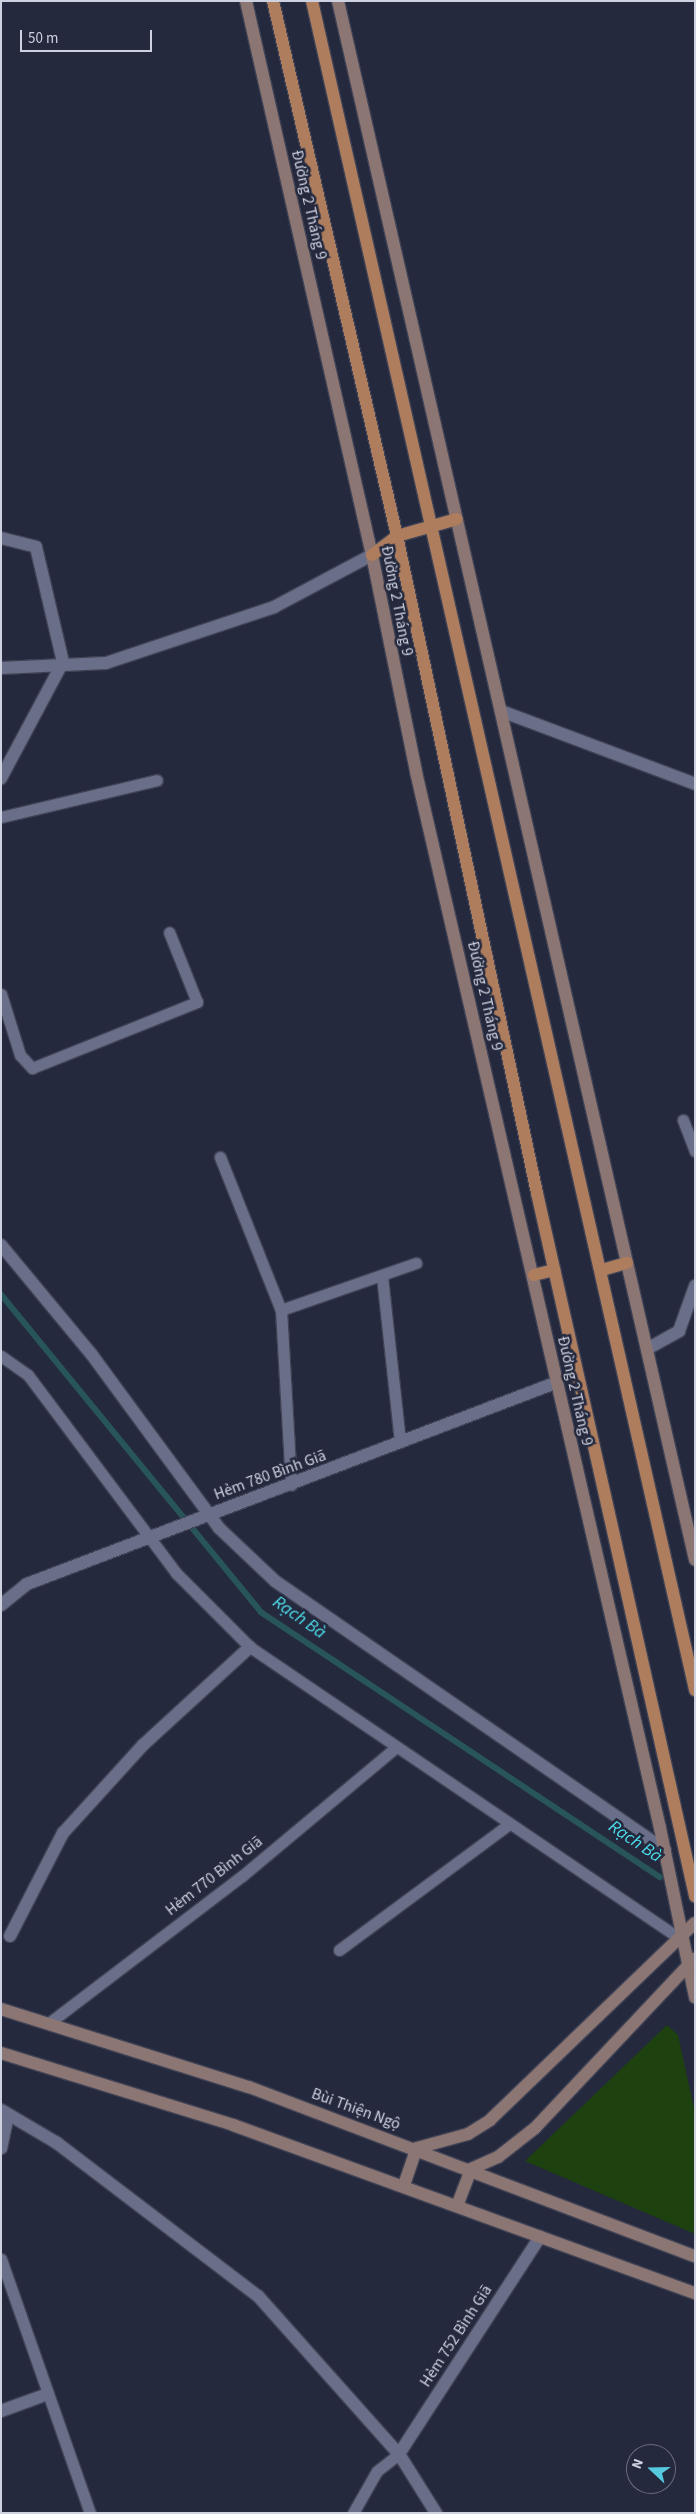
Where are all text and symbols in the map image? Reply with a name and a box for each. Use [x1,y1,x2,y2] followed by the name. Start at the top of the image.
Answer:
[22,20,155,52] scale bar
[28,28,58,49] text: 50 m
[287,148,331,262] street label: Đường 2 Tháng 9
[377,544,417,658] street label: Đường 2 Tháng 9
[463,939,507,1053] street label: Đường 2 Tháng 9
[553,1334,597,1448] street label: Đường 2 Tháng 9
[211,1446,329,1504] street label: Hẻm 780 Bình Giã
[268,1592,330,1644] water label: Rạch Bà
[604,1816,666,1868] water label: Rạch Bà
[162,1832,266,1920] street label: Hẻm 770 Bình Giã
[309,2084,403,2134] street label: Bùi Thiện Ngộ
[416,2281,496,2391] street label: Hẻm 752 Bình Giã
[626,2444,676,2494] north arrow
[627,2456,649,2472] text: N

